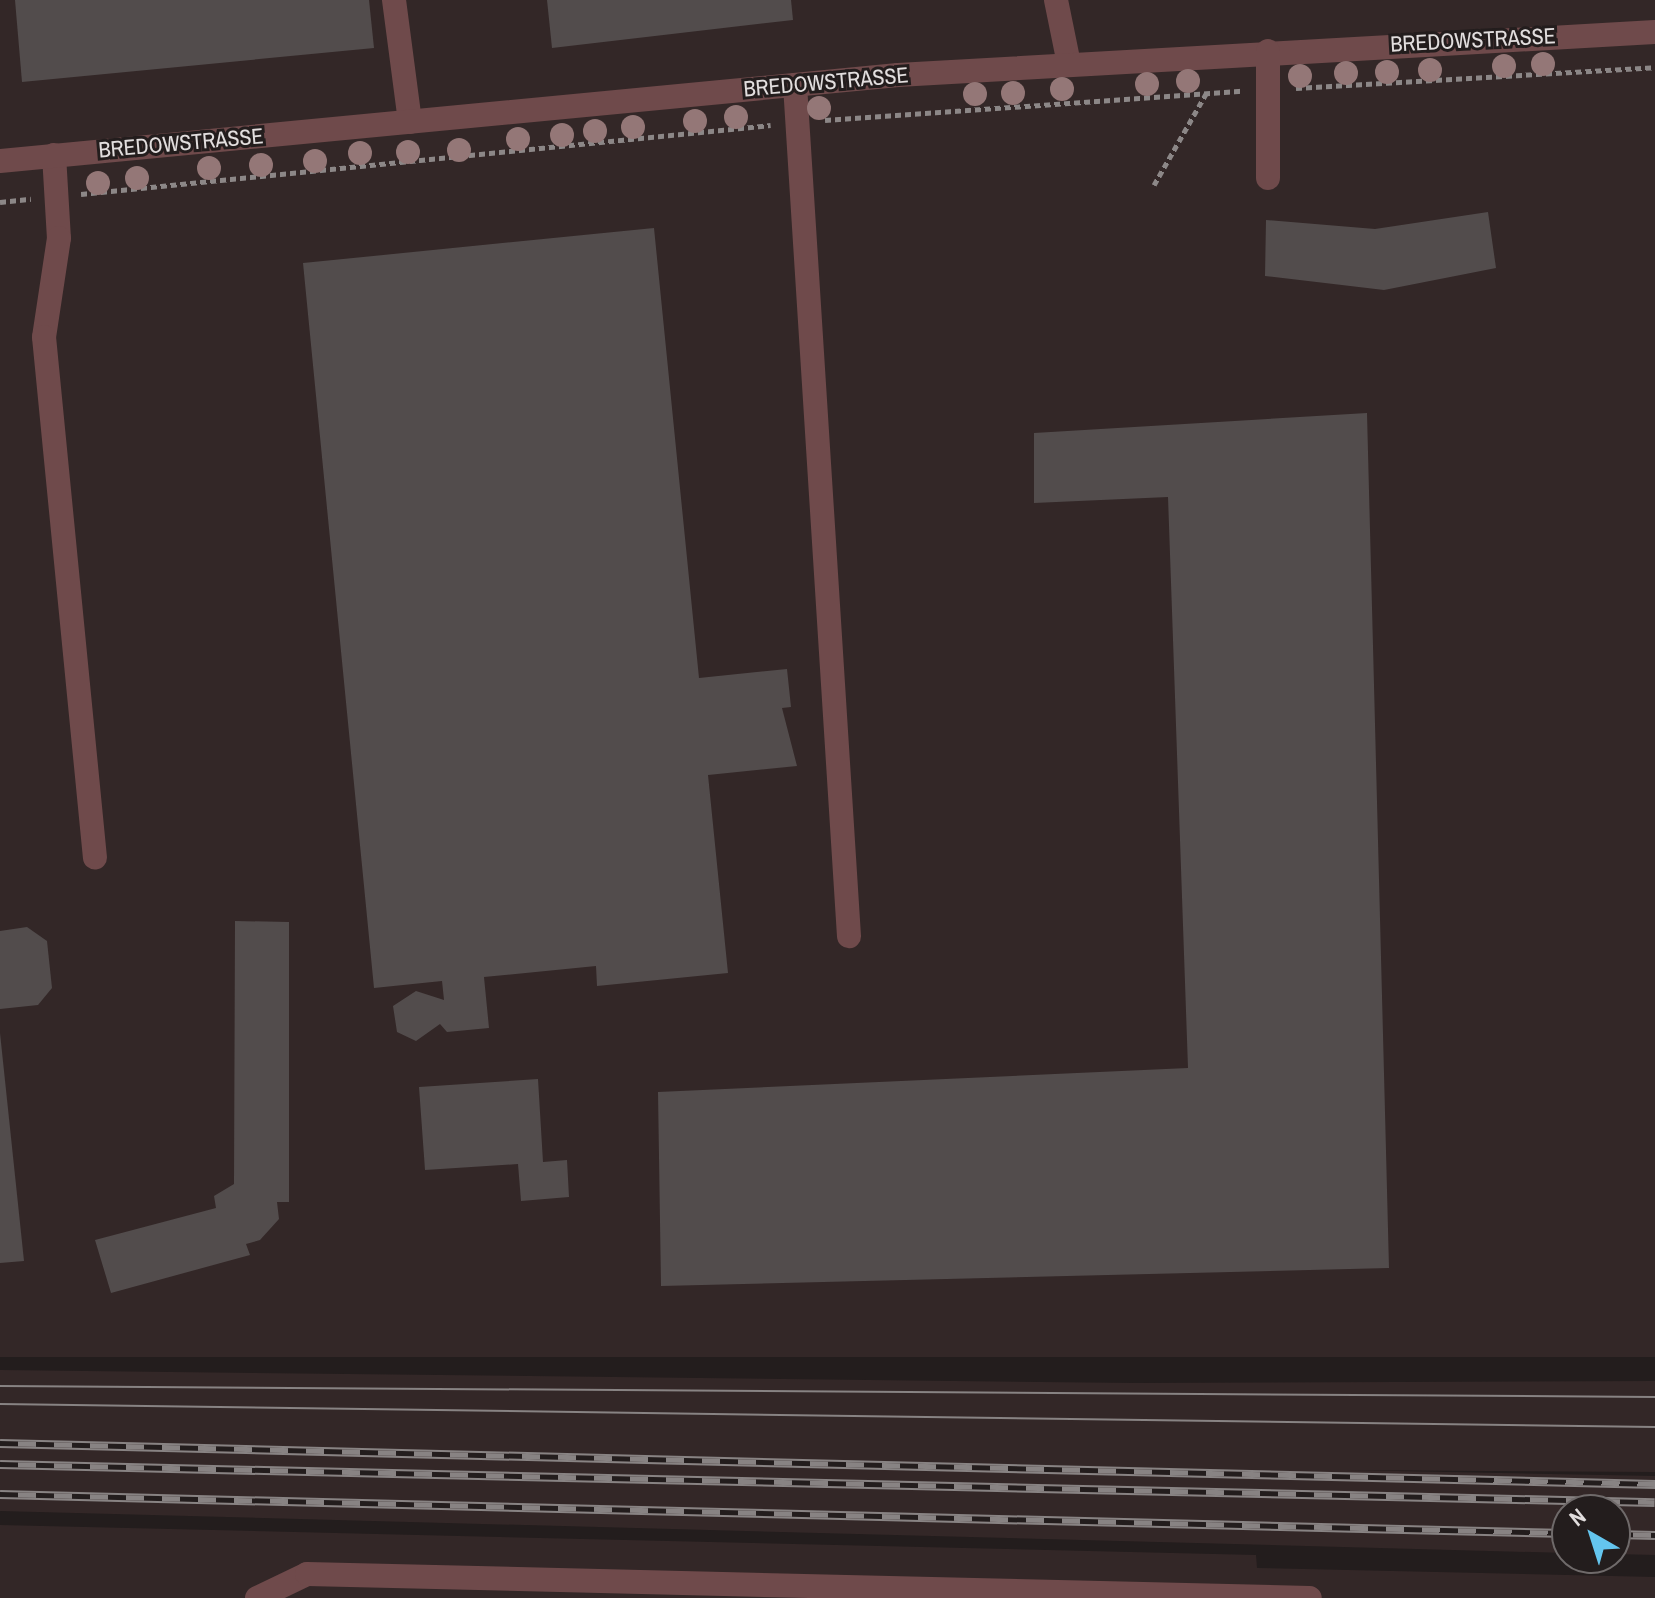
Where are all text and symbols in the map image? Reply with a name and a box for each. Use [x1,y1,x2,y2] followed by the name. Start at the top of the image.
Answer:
[1390,22,1556,58] street label: BREDOWSTRASSE
[742,62,910,102] street label: BREDOWSTRASSE
[97,123,265,163] street label: BREDOWSTRASSE
[1551,1494,1631,1574] north arrow
[1563,1501,1592,1533] text: N

